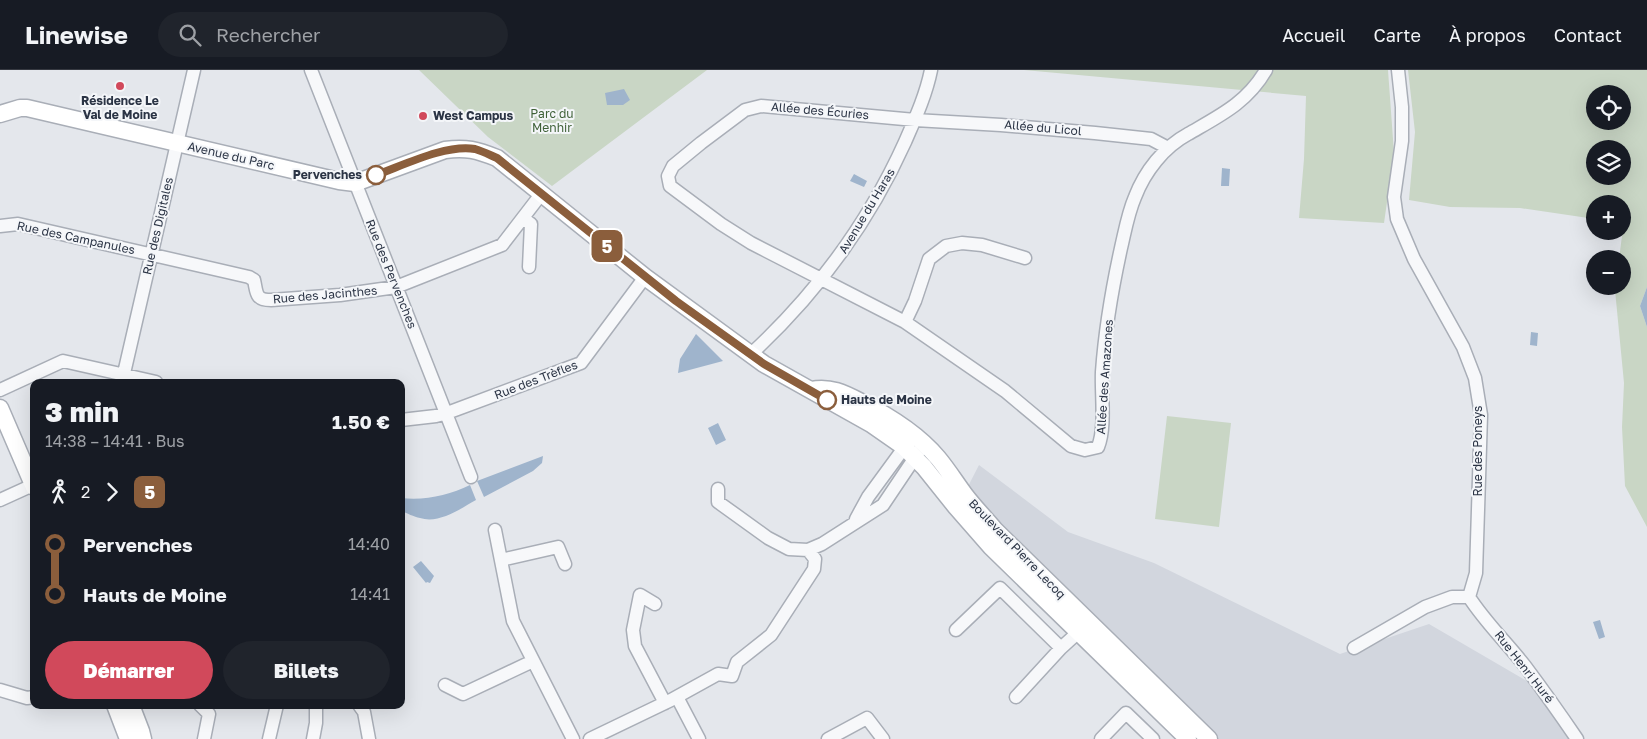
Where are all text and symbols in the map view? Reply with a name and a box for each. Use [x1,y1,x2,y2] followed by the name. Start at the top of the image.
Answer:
[158,12,508,57] search box
[25,20,128,49] text: Linewise
[176,21,204,49] icon: search
[216,23,320,46] text: Rechercher
[1282,24,1346,46] text: Accueil
[1374,24,1421,46] text: Carte
[1449,24,1526,46] text: À propos
[1554,24,1622,46] text: Contact
[114,80,126,92] marker: Résidence Le Val de Moine
[1586,85,1631,295] map controls
[1586,85,1631,130] button: locate
[81,93,159,122] place label: Résidence Le Val de Moine
[770,99,870,122] street label: Allée des Écuries
[530,106,574,135] park label: Parc du Menhir
[433,108,513,123] place label: West Campus
[417,110,429,122] marker: West Campus
[1004,117,1082,138] street label: Allée du Licol
[186,138,276,173] street label: Avenue du Parc
[1586,140,1631,185] button: layers
[366,165,386,185] marker: Pervenches
[835,165,898,256] street label: Avenue du Haras
[293,167,362,182] place label: Pervenches
[139,176,176,276] street label: Rue des Digitales
[1586,195,1631,240] button: +
[363,217,420,331] street label: Rue des Pervenches
[16,218,136,257] street label: Rue des Campanules
[591,230,623,262] line badge: 5
[602,235,612,257] text: 5
[1586,250,1631,295] button: −
[272,282,378,307] street label: Rue des Jacinthes
[1093,319,1116,435] street label: Allée des Amazones
[492,357,580,402] street label: Rue des Trèfles
[817,390,837,410] marker: Hauts de Moine
[841,392,932,407] place label: Hauts de Moine
[45,395,119,428] text: 3 min
[1470,406,1485,496] street label: Rue des Poneys
[332,410,390,433] text: 1.50 €
[45,431,184,451] text: 14:38 – 14:41 · Bus
[45,478,73,506] icon: walk
[98,478,126,506] icon: forward
[144,481,155,503] text: 5
[81,482,90,502] text: 2
[966,496,1069,602] street label: Boulevard Pierre Lecoq
[83,533,193,556] text: Pervenches
[348,534,390,554] text: 14:40
[83,583,227,606] text: Hauts de Moine
[350,584,390,604] text: 14:41
[1492,628,1557,706] street label: Rue Henri Huré
[45,641,213,699] button: Démarrer
[223,641,390,699] button: Billets

